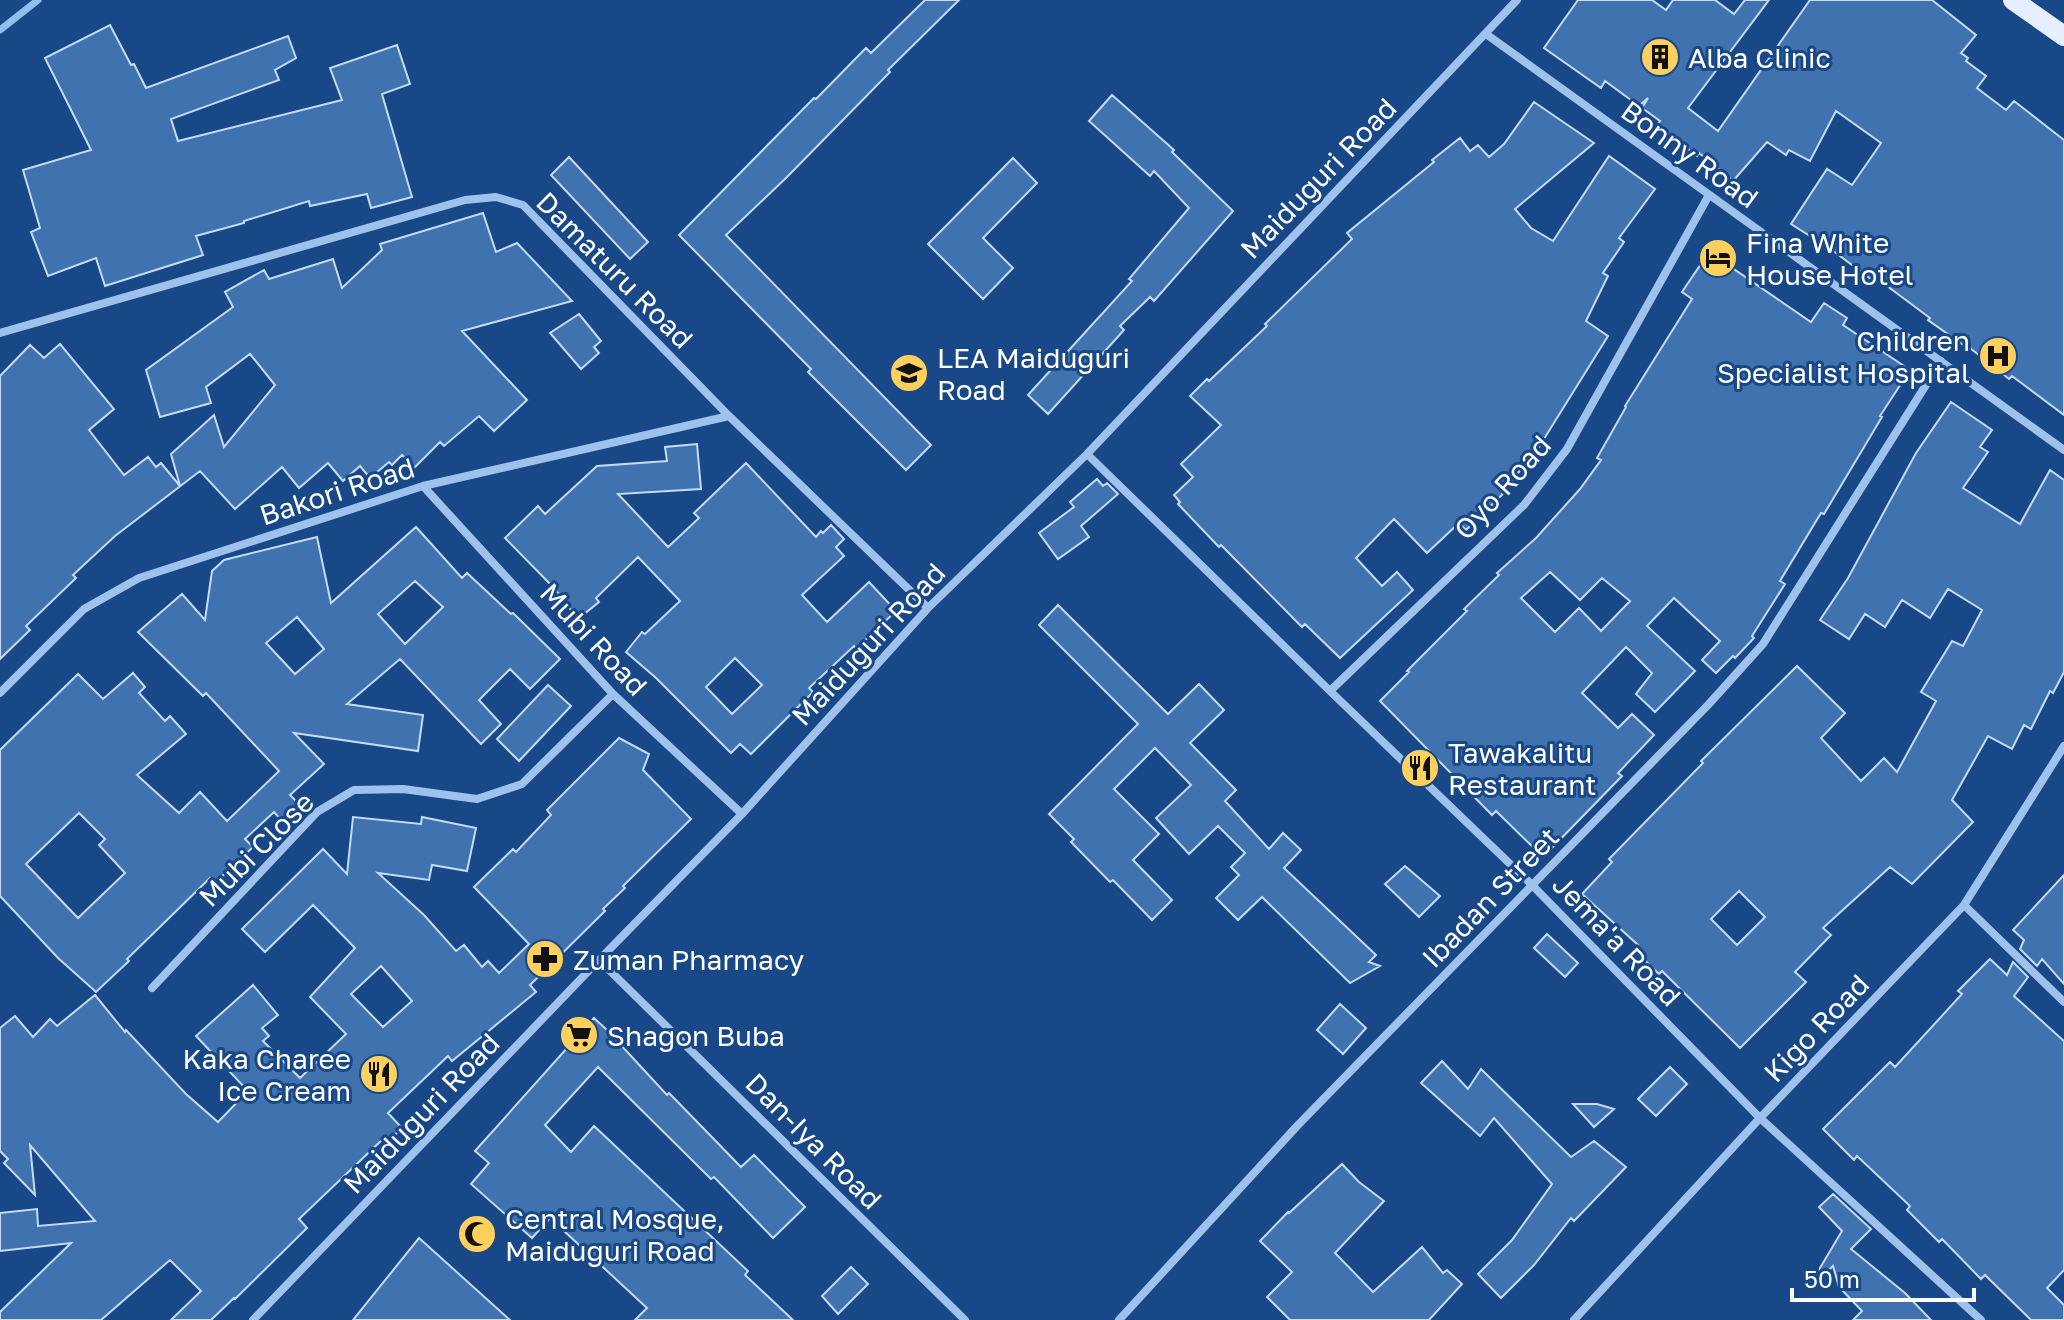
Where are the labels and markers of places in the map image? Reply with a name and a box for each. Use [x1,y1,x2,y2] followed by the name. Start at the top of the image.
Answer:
[1639,36,1681,78] building icon: Alba Clinic
[1688,41,1831,74] place label: Alba Clinic
[1746,226,1914,291] place label: Fina White House Hotel
[1697,237,1739,279] hotel icon: Fina White House Hotel
[1717,324,1970,389] place label: Children Specialist Hospital
[1977,335,2019,377] hospital icon: Children Specialist Hospital
[937,341,1130,406] place label: LEA Maiduguri Road
[888,352,930,394] school or university icon: LEA Maiduguri Road
[1448,736,1596,801] place label: Tawakalitu Restaurant
[1399,747,1441,789] restaurant icon: Tawakalitu Restaurant
[524,938,566,980] pharmacy icon: Zuman Pharmacy
[573,943,805,976] place label: Zuman Pharmacy
[558,1014,600,1056] supermarket icon: Shagon Buba
[607,1019,785,1052] place label: Shagon Buba
[183,1042,351,1107] place label: Kaka Charee Ice Cream
[358,1053,400,1095] restaurant icon: Kaka Charee Ice Cream
[505,1202,725,1267] place label: Central Mosque, Maiduguri Road
[456,1213,498,1255] mosque icon: Central Mosque, Maiduguri Road

